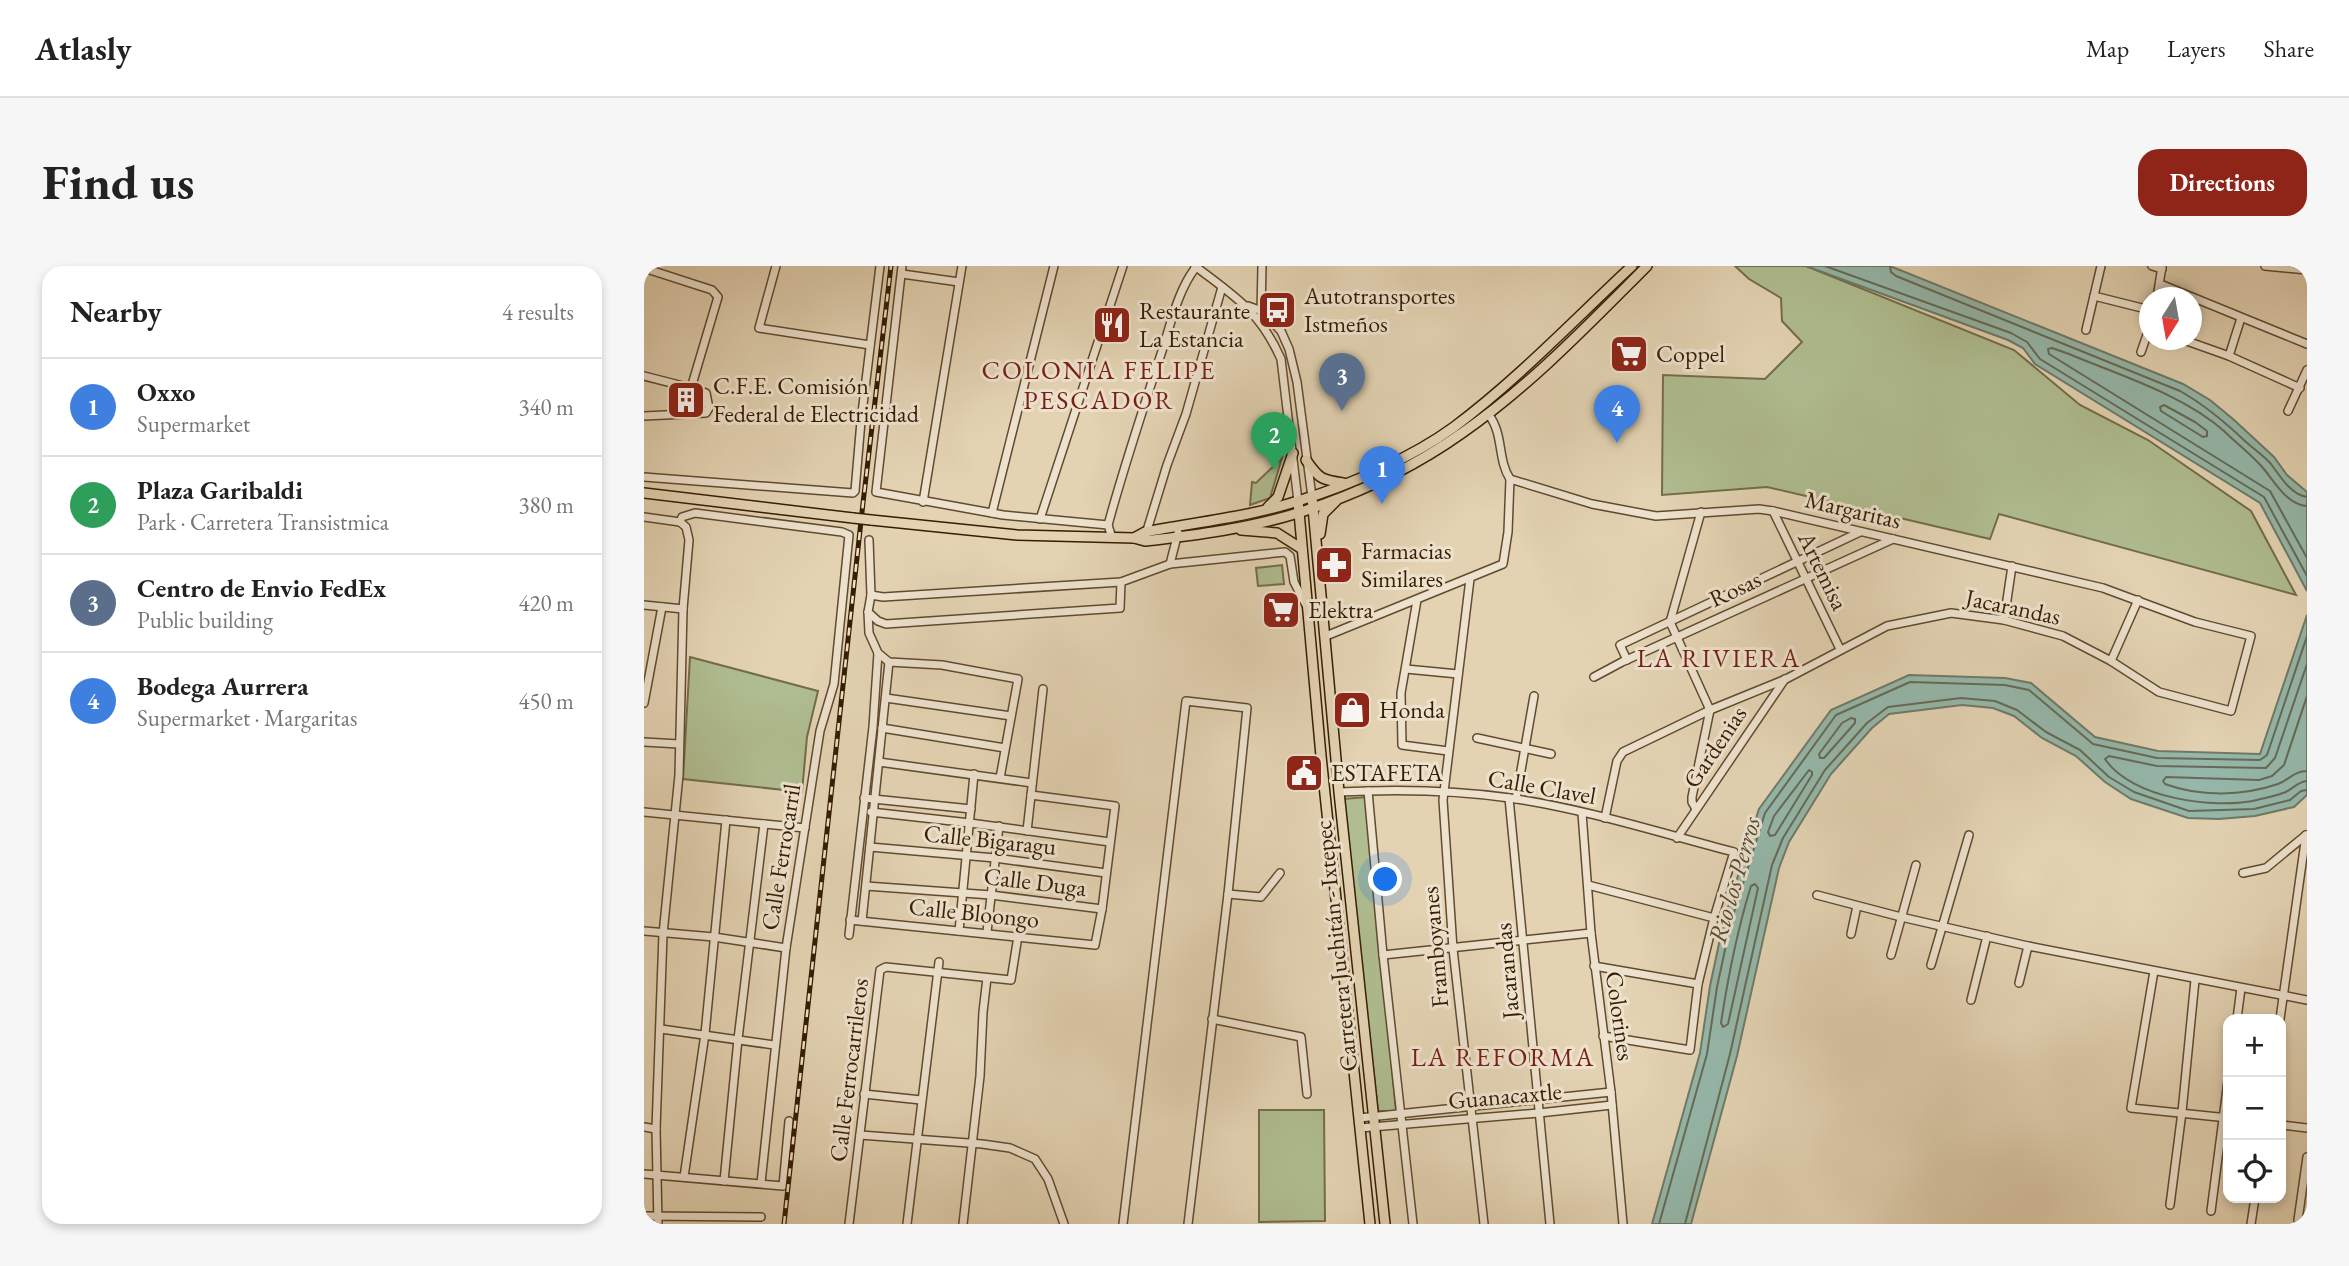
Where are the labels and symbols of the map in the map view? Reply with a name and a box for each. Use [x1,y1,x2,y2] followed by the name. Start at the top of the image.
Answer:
[1303,280,1455,339] place label: Autotransportes Istmeños
[2139,287,2202,350] north arrow
[1256,289,1298,331] bus stop icon: Autotransportes Istmeños
[1139,295,1250,354] place label: Restaurante La Estancia
[1091,304,1133,346] restaurant icon: Restaurante La Estancia
[1608,333,1650,375] supermarket icon: Coppel
[1656,338,1725,369] place label: Coppel
[982,353,1216,417] district label: COLONIA FELIPE PESCADOR
[1319,353,1365,411] pin: 3
[713,370,920,429] place label: C.F.E. Comisión Federal de Electricidad
[665,379,707,421] building icon: C.F.E. Comisión Federal de Electricidad
[1594,385,1640,443] pin: 4
[1251,412,1297,470] pin: 2
[1359,446,1405,504] pin: 1
[1802,483,1904,536] street label: Margaritas
[1791,526,1856,615] street label: Artemisa
[1361,535,1451,594] place label: Farmacias Similares
[1313,544,1355,586] pharmacy icon: Farmacias Similares
[1704,563,1766,614] street label: Rosas
[1961,581,2064,632] street label: Jacarandas
[1260,589,1302,631] supermarket icon: Elektra
[1308,594,1373,625] place label: Elektra
[1637,641,1801,675] district label: LA RIVIERA
[1331,689,1373,731] shop icon: Honda
[1379,694,1445,725] place label: Honda
[1676,700,1753,794] street label: Gardenias
[1283,752,1325,794] public building icon: ESTAFETA
[1331,757,1443,788] place label: ESTAFETA
[1486,762,1599,811] street label: Calle Clavel
[754,781,807,932] street label: Calle Ferrocarril
[1700,812,1768,947] water label: Rio los Perros
[922,817,1058,862] street label: Calle Bigaragu
[1307,819,1364,1073] street label: Carretera Juchitán - Ixtepec
[982,860,1089,903] street label: Calle Duga
[1368,862,1402,896] your location
[1414,885,1455,1009] street label: Framboyanes
[907,890,1041,935] street label: Calle Bloongo
[1487,922,1526,1022] street label: Jacarandas
[1599,969,1642,1063] street label: Colorines
[822,976,875,1164] street label: Calle Ferrocarrileros
[1411,1040,1595,1074] district label: LA REFORMA
[1447,1075,1563,1116] street label: Guanacaxtle

